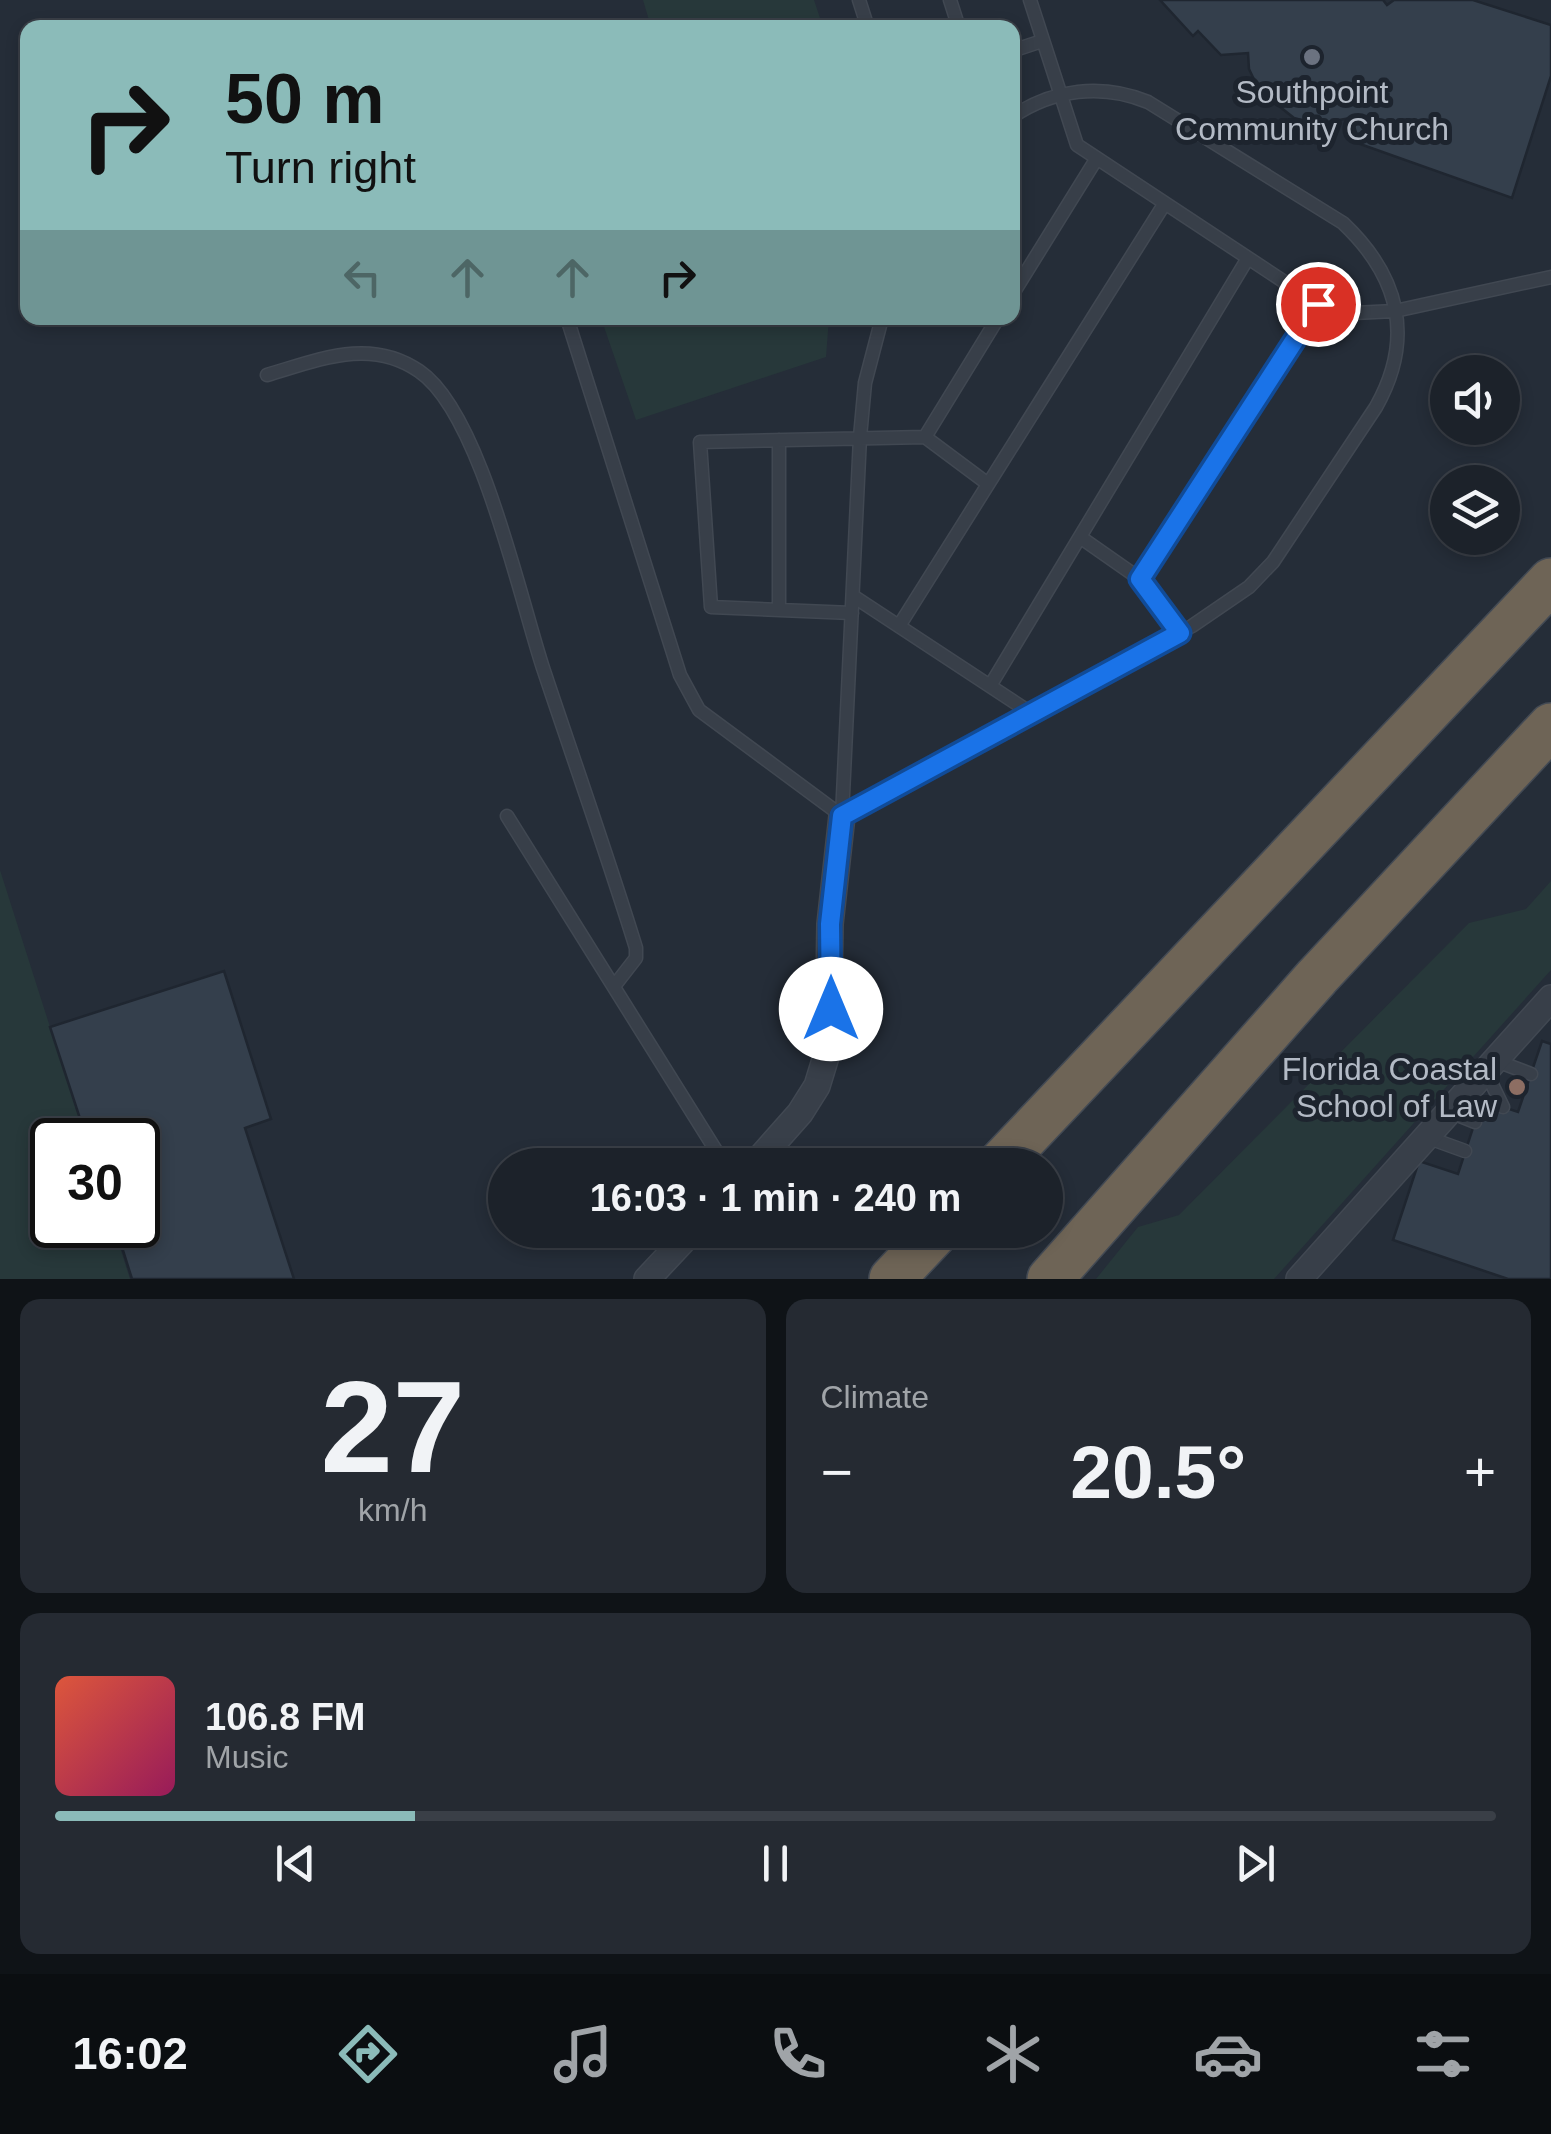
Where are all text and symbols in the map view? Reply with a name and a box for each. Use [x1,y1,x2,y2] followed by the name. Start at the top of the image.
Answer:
[1301,46,1323,68] marker: Southpoint Community Church
[60,60,190,190] icon: right
[225,60,385,138] text: 50 m
[1175,74,1449,147] place label: Southpoint Community Church
[225,142,416,193] text: Turn right
[335,250,390,305] icon: left
[440,250,495,305] icon: ahead
[545,250,600,305] icon: ahead
[650,250,705,305] icon: right
[1276,262,1361,347] pin
[1291,277,1346,332] icon: arrive
[1430,355,1520,555] map controls
[1430,355,1520,445] button: sound
[1430,465,1520,555] button: layers
[779,957,883,1061] position arrow
[1282,1051,1498,1124] place label: Florida Coastal School of Law
[1506,1076,1528,1098] marker: Florida Coastal School of Law
[30,1118,160,1248] speed limit sign: 30
[590,1177,961,1219] text: 16:03 · 1 min · 240 m
[320,1354,465,1500] text: 27
[821,1379,929,1415] text: Climate
[1070,1430,1246,1514] text: 20.5°
[821,1441,853,1503] text: −
[1464,1441,1496,1503] text: +
[358,1492,427,1528] text: km/h
[205,1696,366,1738] text: 106.8 FM
[205,1739,289,1775] text: Music
[268,1836,323,1891] icon: previous
[748,1836,803,1891] icon: pause
[1228,1836,1283,1891] icon: next
[333,2019,403,2089] icon: directions
[548,2019,618,2089] icon: music
[763,2019,833,2089] icon: phone
[978,2019,1048,2089] icon: climate
[1193,2019,1263,2089] icon: car
[1408,2019,1478,2089] icon: filters
[73,2028,188,2079] text: 16:02

